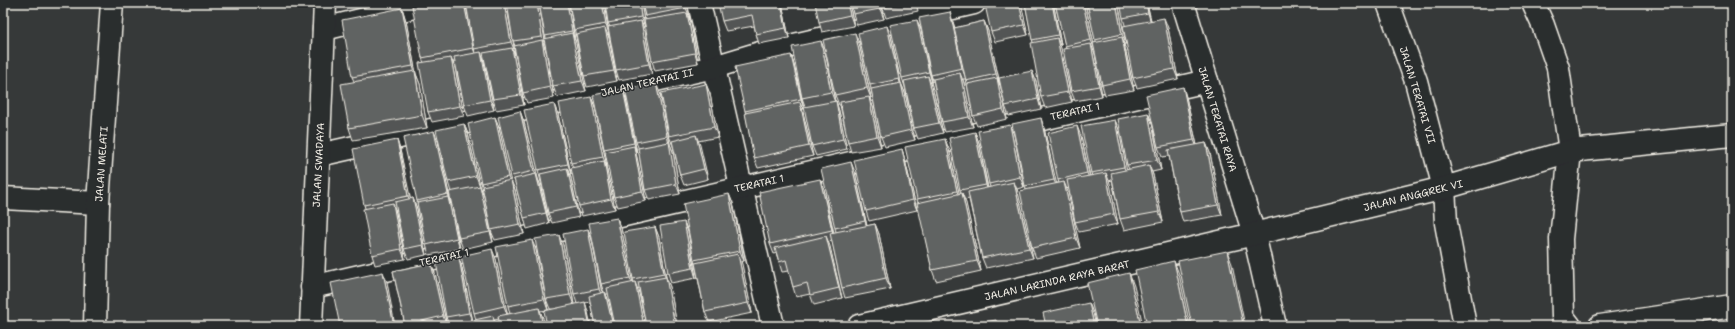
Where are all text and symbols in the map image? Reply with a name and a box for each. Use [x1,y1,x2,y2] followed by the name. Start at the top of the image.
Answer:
[1397,45,1439,146] street label: JALAN TERATAI VII
[600,65,695,99] street label: JALAN TERATAI II
[1195,65,1240,173] street label: JALAN TERATAI RAYA
[1049,99,1101,123] street label: TERATAI 1
[310,122,327,208] street label: JALAN SWADAYA
[92,125,111,202] street label: JALAN MELATI
[733,171,785,195] street label: TERATAI 1
[1362,177,1465,214] street label: JALAN ANGGREK VI
[418,245,470,269] street label: TERATAI 1
[983,257,1131,304] street label: JALAN LARINDA RAYA BARAT

